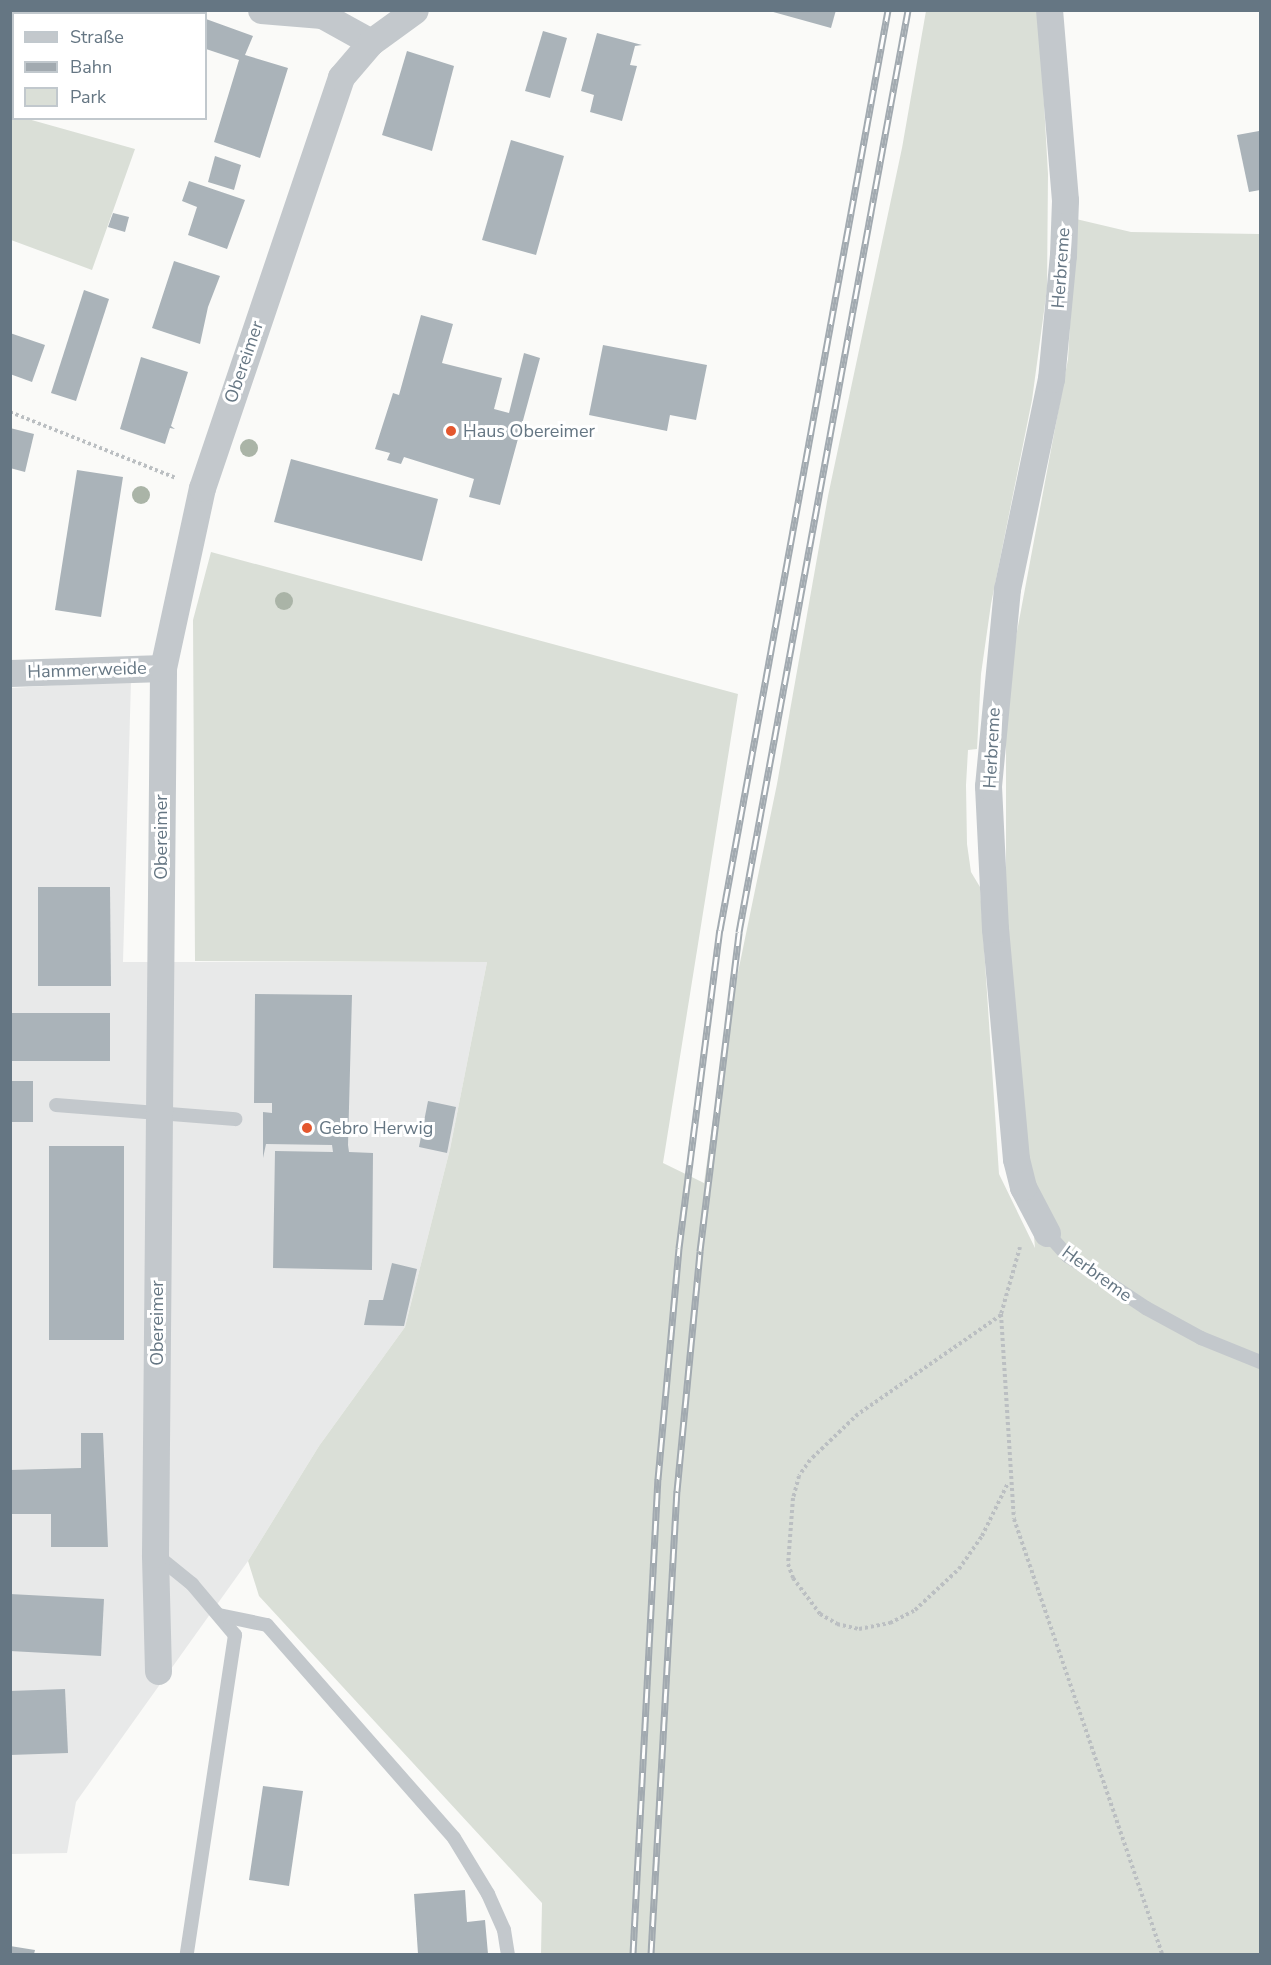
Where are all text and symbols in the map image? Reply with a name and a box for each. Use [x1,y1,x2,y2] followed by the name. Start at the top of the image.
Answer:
[12,12,207,120] legend
[70,25,124,49] text: Straße
[70,55,112,79] text: Bahn
[70,85,106,109] text: Park
[1047,227,1075,309] street label: Herbreme
[220,318,268,406] street label: Obereimer
[463,420,595,442] place label: Haus Obereimer
[444,424,458,438] marker: Haus Obereimer
[27,657,147,683] street label: Hammerweide
[979,707,1005,789] street label: Herbreme
[150,794,172,880] street label: Obereimer
[319,1117,433,1139] place label: Gebro Herwig
[300,1121,314,1135] marker: Gebro Herwig
[1058,1241,1136,1307] street label: Herbreme
[146,1280,168,1366] street label: Obereimer

